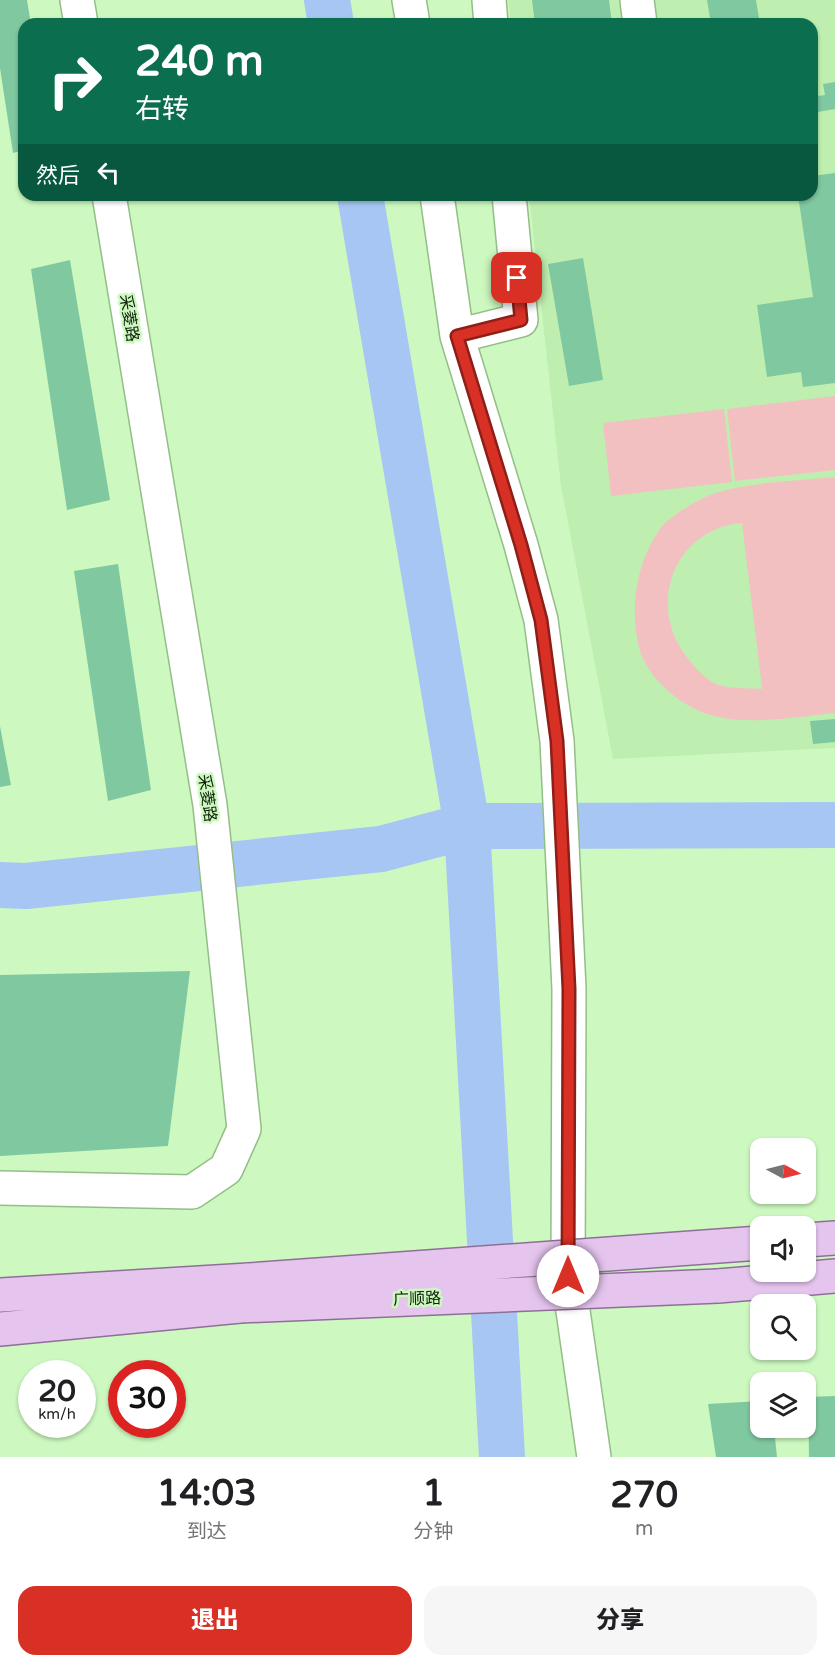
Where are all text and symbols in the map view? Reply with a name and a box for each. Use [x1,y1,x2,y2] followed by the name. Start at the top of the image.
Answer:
[135,36,264,87] text: 240 m
[36,42,114,120] icon: right
[135,93,189,126] text: 右转
[92,156,125,189] icon: left
[36,163,80,189] text: 然后
[491,252,542,303] pin
[500,261,533,294] icon: arrive
[115,293,143,343] street label: 采菱路
[194,773,220,823] street label: 采菱路
[750,1138,816,1204] north arrow
[750,1138,816,1438] map controls
[750,1216,816,1282] button: sound
[536,1244,600,1308] position arrow
[393,1288,441,1310] street label: 广顺路
[750,1294,816,1360] button: search
[108,1360,186,1438] speed limit sign: 30
[750,1372,816,1438] button: layers
[38,1373,76,1410] text: 20
[38,1405,76,1423] text: km/h
[157,1472,257,1515] text: 14:03
[422,1472,445,1515] text: 1
[610,1474,678,1517] text: 270
[635,1517,653,1541] text: m
[187,1520,227,1544] text: 到达
[413,1520,453,1544] text: 分钟
[18,1586,412,1655] button: 退出
[424,1586,817,1655] button: 分享

